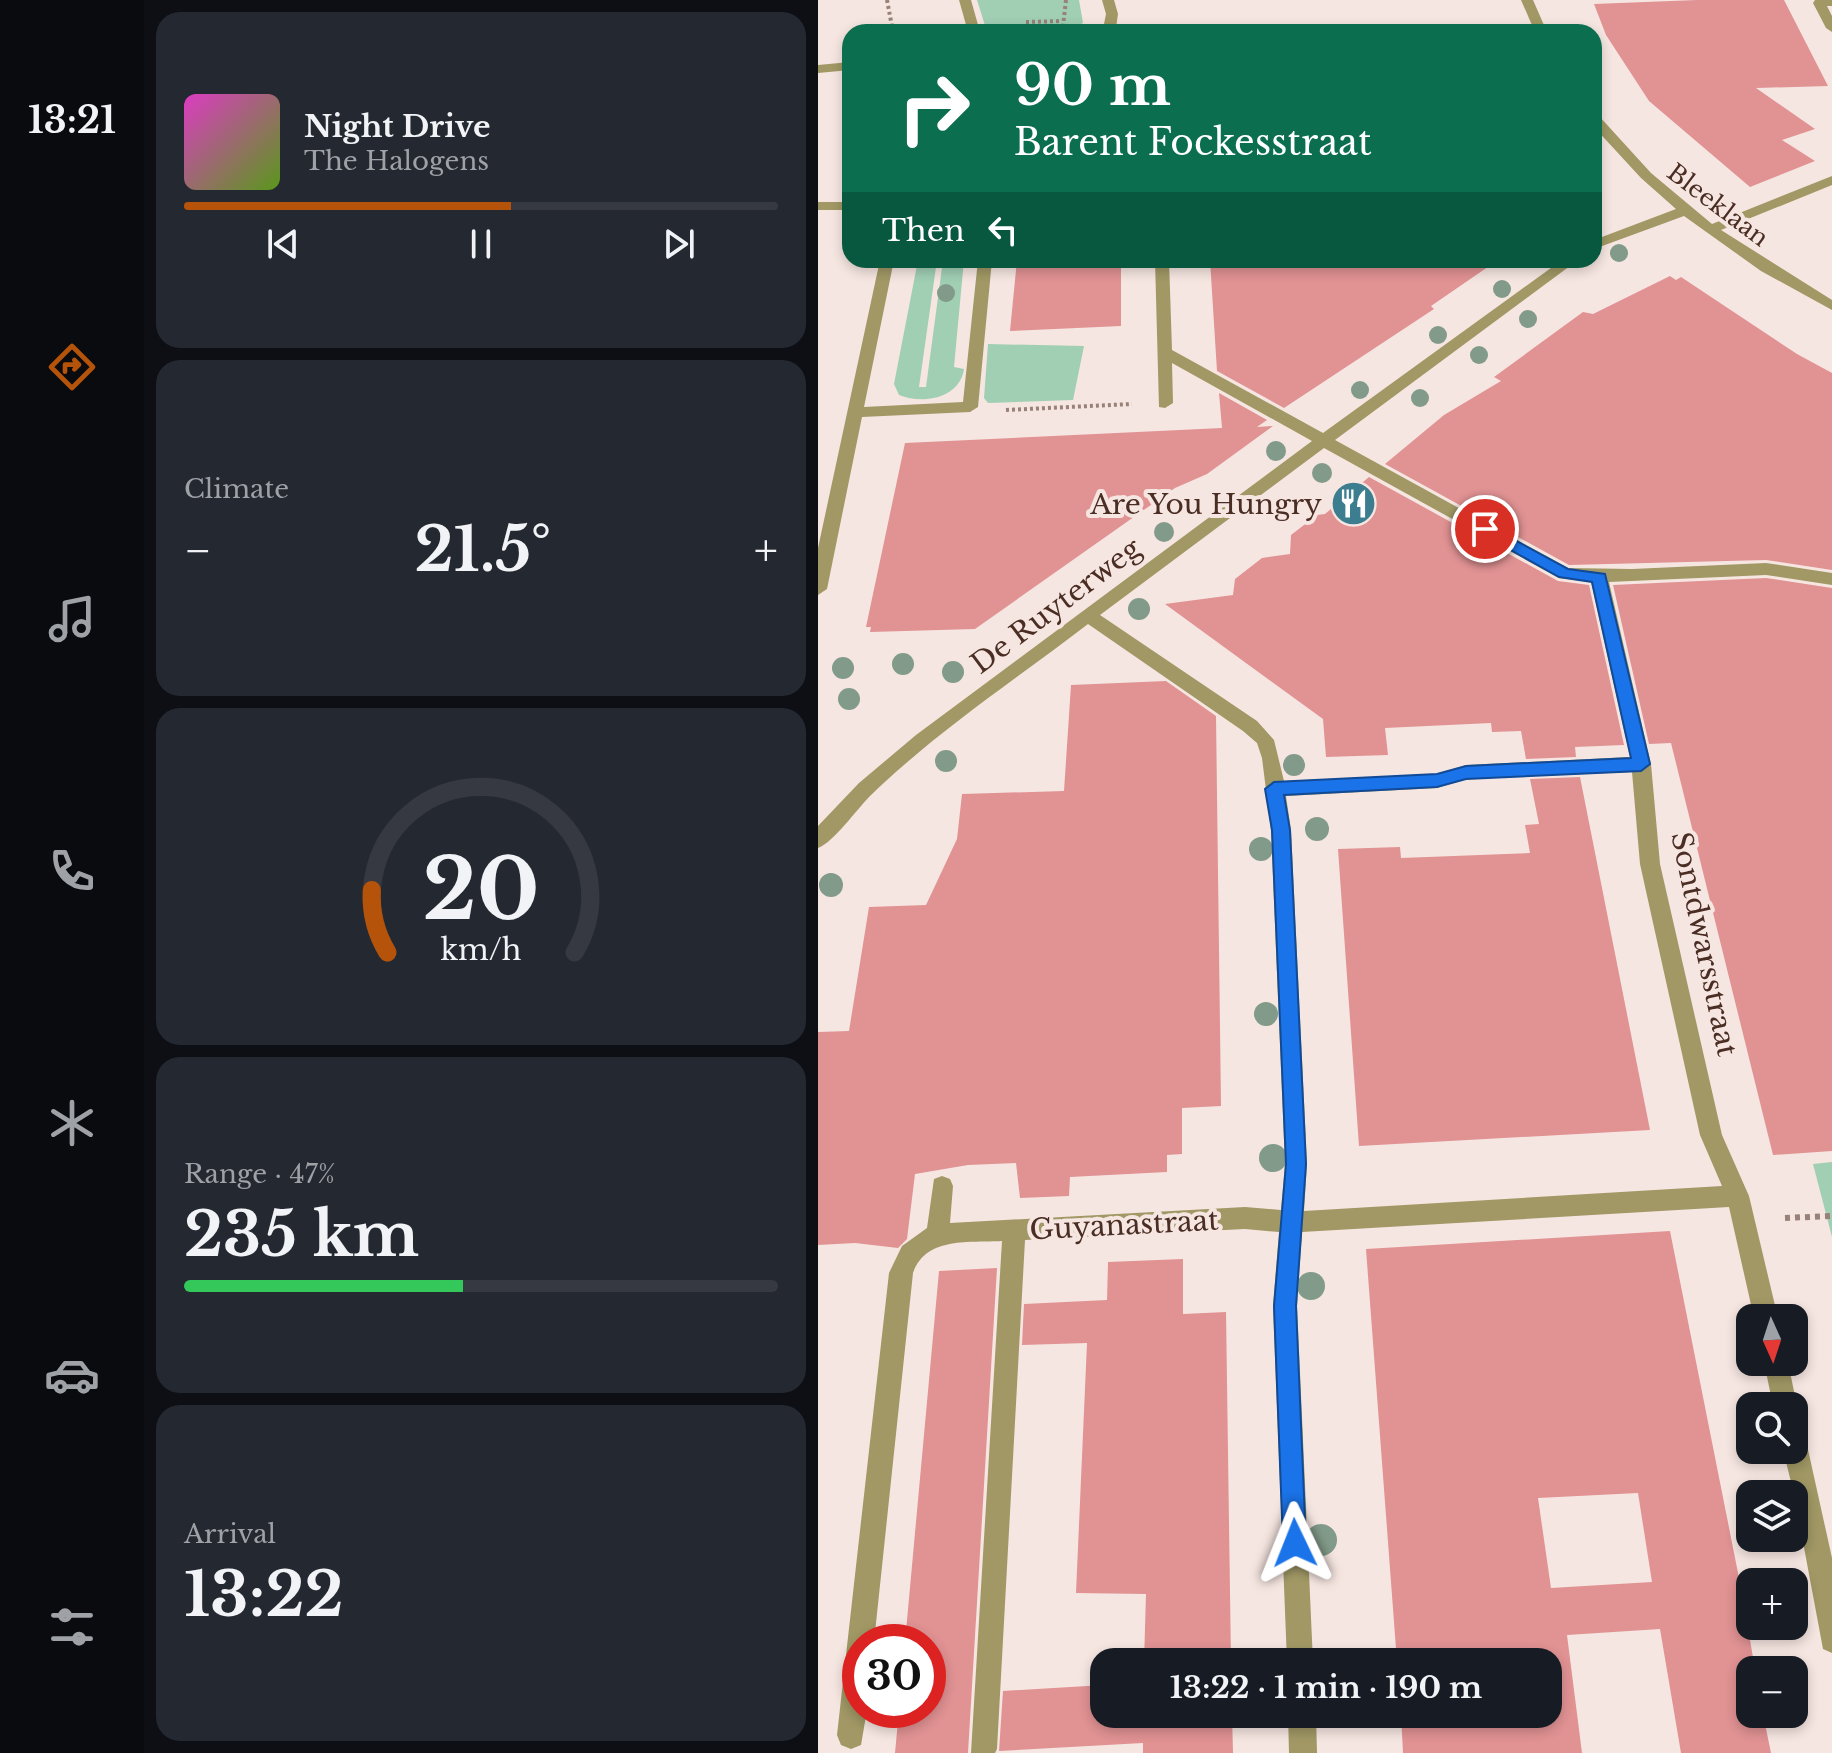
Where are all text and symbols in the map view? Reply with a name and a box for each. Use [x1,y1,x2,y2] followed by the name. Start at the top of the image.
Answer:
[1014,51,1171,120] text: 90 m
[882,56,986,160] icon: right
[28,98,116,143] text: 13:21
[304,108,490,145] text: Night Drive
[1014,120,1372,165] text: Barent Fockesstraat
[304,145,489,177] text: The Halogens
[1662,157,1774,253] street label: Bleeklaan
[981,208,1025,252] icon: left
[882,212,965,249] text: Then
[261,222,305,266] icon: previous
[459,222,503,266] icon: pause
[657,222,701,266] icon: next
[44,339,100,395] icon: directions
[184,473,289,505] text: Climate
[1329,480,1377,528] restaurant icon: Are You Hungry
[1089,487,1322,522] place label: Are You Hungry
[1451,495,1519,563] pin
[1463,507,1507,551] icon: arrive
[415,513,551,587] text: 21.5°
[184,523,212,578] text: −
[754,523,778,578] text: +
[964,530,1149,681] street label: De Ruyterweg
[44,591,100,647] icon: music
[1663,829,1745,1060] street label: Sontdwarsstraat
[423,837,539,940] text: 20
[44,843,100,899] icon: phone
[440,932,522,968] text: km/h
[44,1095,100,1151] icon: climate
[184,1158,335,1190] text: Range · 47%
[184,1198,419,1272] text: 235 km
[1029,1203,1220,1247] street label: Guyanastraat
[1736,1304,1808,1376] north arrow
[1736,1304,1808,1728] map controls
[44,1347,100,1403] icon: car
[1736,1392,1808,1464] button: search
[1736,1480,1808,1552] button: layers
[1253,1501,1337,1585] position arrow
[184,1518,276,1550] text: Arrival
[184,1558,344,1632] text: 13:22
[1736,1568,1808,1640] button: +
[44,1599,100,1655] icon: filters
[842,1624,946,1728] speed limit sign: 30
[1736,1656,1808,1728] button: −
[1170,1669,1482,1706] text: 13:22 · 1 min · 190 m

